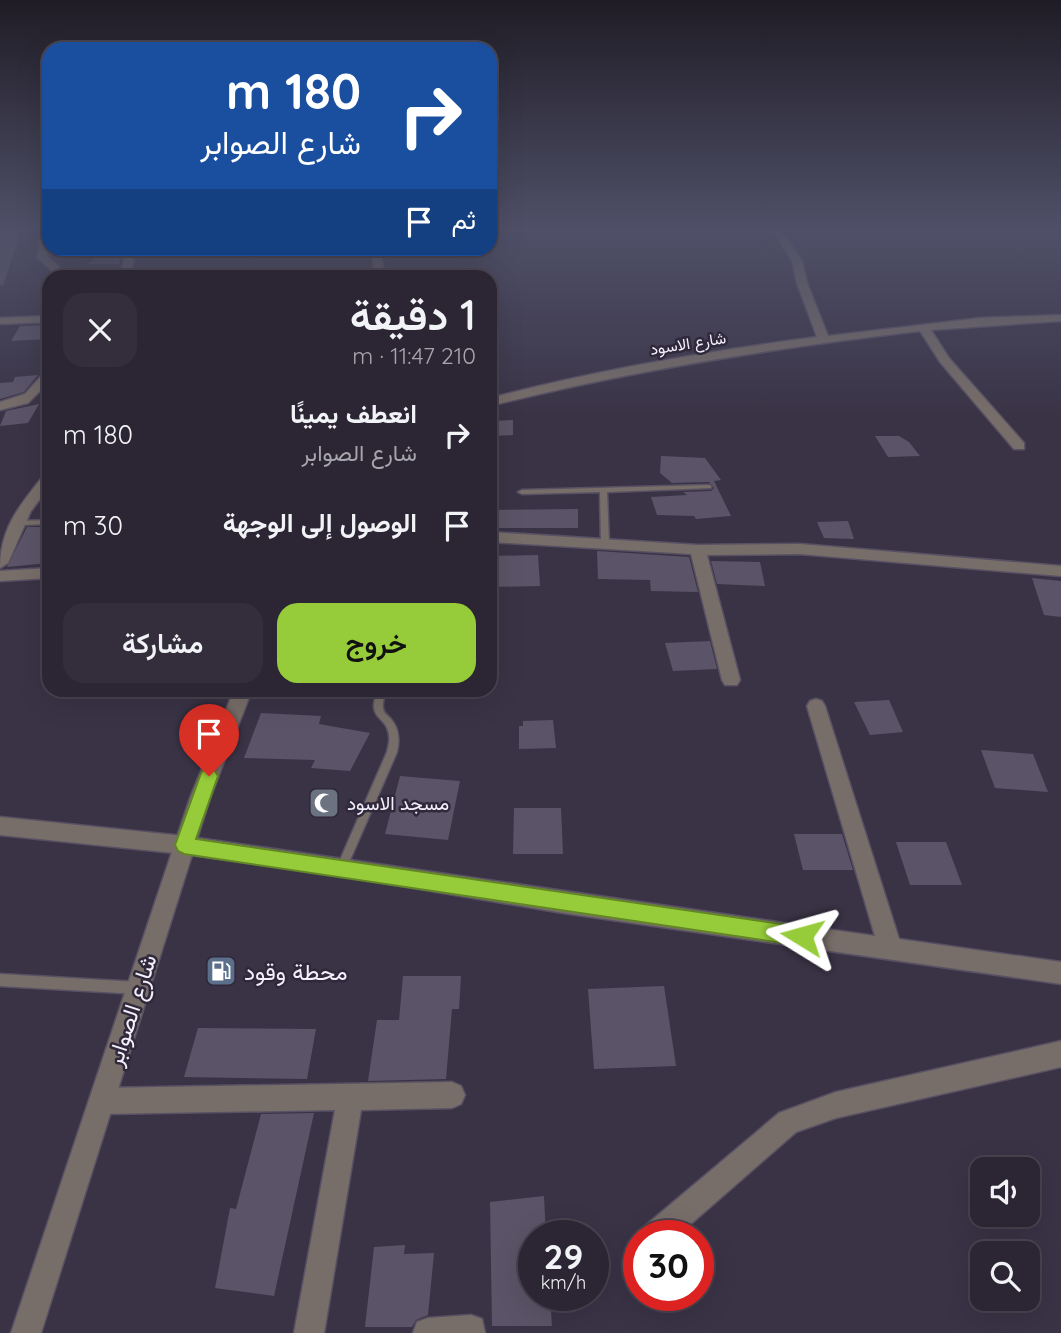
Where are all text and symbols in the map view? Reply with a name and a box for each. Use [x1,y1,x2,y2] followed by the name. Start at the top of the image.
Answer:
[226,60,361,121] text: 180 m
[385,70,476,161] icon: right
[200,122,361,162] text: شارع الصوابر
[400,203,438,241] icon: arrive
[452,203,476,236] text: ثم
[350,288,476,341] text: 1 دقيقة
[63,293,137,367] button: close
[649,327,728,361] street label: شارع الاسود
[352,341,476,370] text: 210 m · 11:47
[290,397,417,430] text: انعطف يمينًا
[438,416,476,454] icon: right
[63,418,133,451] text: 180 m
[301,438,417,467] text: شارع الصوابر
[223,506,417,539] text: الوصول إلى الوجهة
[438,507,476,545] icon: arrive
[63,509,123,542] text: 30 m
[63,603,263,683] button: مشاركة
[277,603,476,683] button: خروج
[179,704,239,776] pin
[190,715,228,753] icon: arrive
[307,786,341,820] mosque icon: مسجد الاسود
[347,791,449,815] place label: مسجد الاسود
[765,899,839,973] position arrow
[99,951,165,1071] street label: شارع الصوابر
[204,954,238,988] fuel station icon: محطة وقود
[244,957,348,987] place label: محطة وقود
[970,1157,1040,1311] map controls
[970,1157,1040,1227] button: sound
[623,1220,714,1311] speed limit sign: 30
[544,1234,583,1278] text: 29
[970,1241,1040,1311] button: search
[541,1271,586,1294] text: km/h

